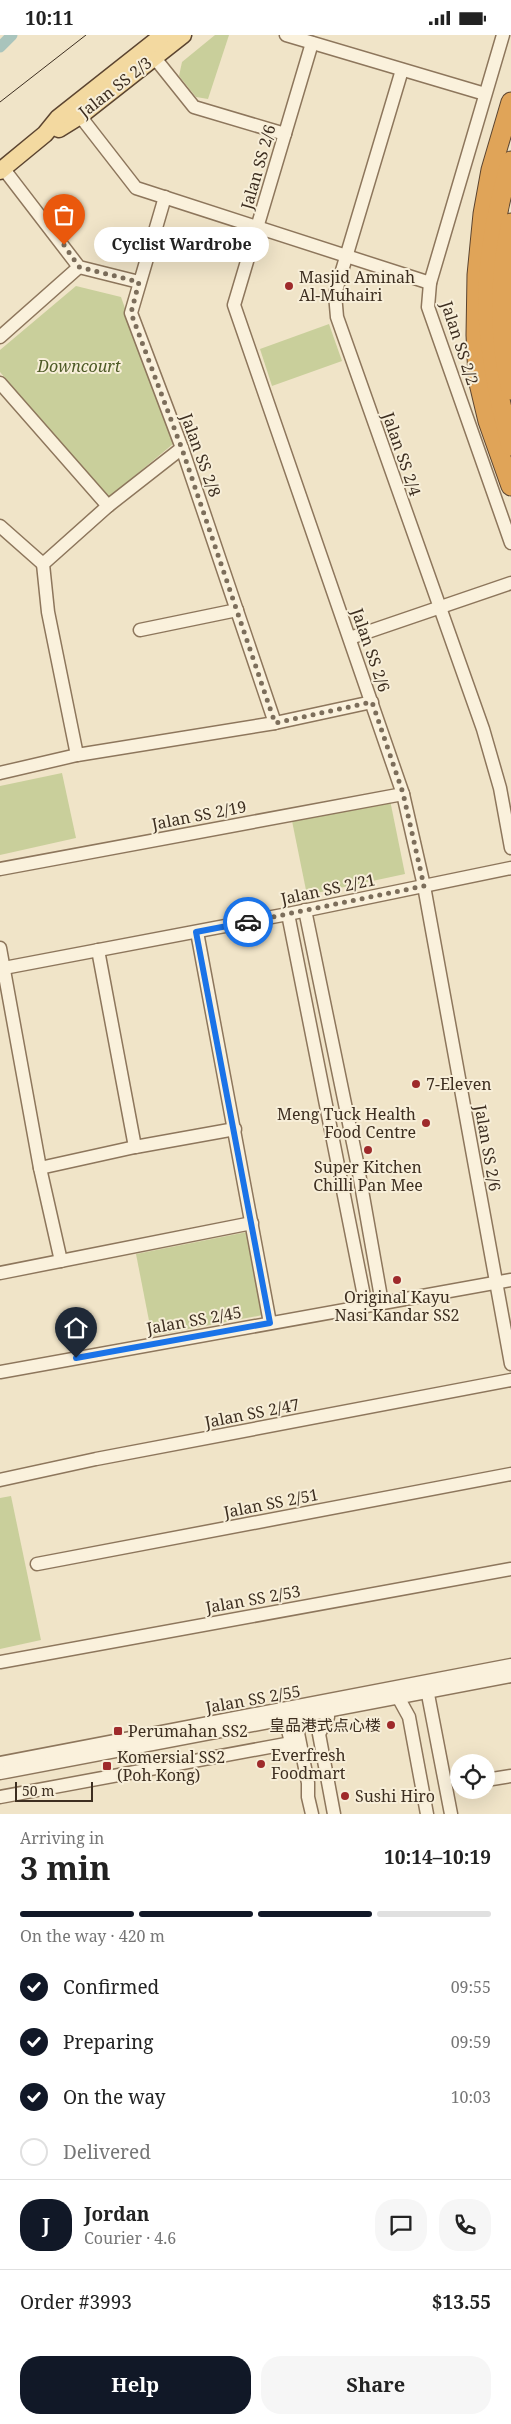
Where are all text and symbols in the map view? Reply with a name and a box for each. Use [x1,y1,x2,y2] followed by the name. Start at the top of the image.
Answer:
[25,5,74,31] text: 10:11
[73,51,156,123] street label: Jalan SS 2/3
[235,122,281,213] street label: Jalan SS 2/6
[43,194,85,245] pin
[50,201,78,229] icon: bag
[94,227,269,263] callout: Cyclist Wardrobe
[111,233,252,255] text: Cyclist Wardrobe
[299,266,415,306] place label: Masjid Aminah Al-Muhairi
[283,280,295,292] marker: Masjid Aminah Al-Muhairi
[436,297,484,388] street label: Jalan SS 2/2
[36,355,121,377] park label: Downcourt
[377,408,427,499] street label: Jalan SS 2/4
[175,409,226,500] street label: Jalan SS 2/8
[346,604,396,695] street label: Jalan SS 2/6
[149,795,248,835] street label: Jalan SS 2/19
[278,868,377,910] street label: Jalan SS 2/21
[223,897,273,947] courier
[234,908,262,936] icon: car
[426,1073,492,1095] place label: 7-Eleven
[410,1078,422,1090] marker: 7-Eleven
[469,1102,506,1193] street label: Jalan SS 2/6
[277,1103,416,1143] place label: Meng Tuck Health Food Centre
[420,1117,432,1129] marker: Meng Tuck Health Food Centre
[362,1144,374,1156] marker: Super Kitchen Chilli Pan Mee
[313,1156,423,1196] place label: Super Kitchen Chilli Pan Mee
[391,1274,403,1286] marker: Original Kayu Nasi Kandar SS2
[334,1286,460,1326] place label: Original Kayu Nasi Kandar SS2
[144,1301,243,1339] street label: Jalan SS 2/45
[55,1307,97,1358] pin
[62,1314,90,1342] icon: home
[202,1393,301,1433] street label: Jalan SS 2/47
[221,1483,320,1523] street label: Jalan SS 2/51
[203,1580,302,1618] street label: Jalan SS 2/53
[203,1680,302,1718] street label: Jalan SS 2/55
[269,1714,381,1736] place label: 皇品港式点心楼
[385,1719,397,1731] marker: 皇品港式点心楼
[128,1720,248,1742] place label: Perumahan SS2
[112,1725,124,1737] marker: Perumahan SS2
[271,1744,346,1784] place label: Everfresh Foodmart
[117,1746,225,1786] place label: Komersial SS2 (Poh Kong)
[450,1754,495,1799] map controls
[450,1754,495,1799] button: locate
[255,1758,267,1770] marker: Everfresh Foodmart
[101,1760,113,1772] marker: Komersial SS2 (Poh Kong)
[15,1779,92,1802] scale bar
[22,1781,55,1800] text: 50 m
[355,1785,435,1807] place label: Sushi Hiro
[339,1790,351,1802] marker: Sushi Hiro
[20,1827,104,1849] text: Arriving in
[384,1844,491,1870] text: 10:14–10:19
[20,1846,111,1889] text: 3 min
[20,1925,165,1947] text: On the way · 420 m
[20,1973,48,2001] icon: check
[63,1974,159,2000] text: Confirmed
[451,1976,491,1998] text: 09:55
[20,2028,48,2056] icon: check
[63,2029,153,2055] text: Preparing
[451,2031,491,2053] text: 09:59
[20,2083,48,2111] icon: check
[63,2084,166,2110] text: On the way
[451,2086,491,2108] text: 10:03
[63,2139,151,2165] text: Delivered
[375,2199,427,2251] button: chat
[439,2199,491,2251] button: phone
[84,2201,150,2227] text: Jordan
[42,2212,50,2238] text: J
[84,2227,176,2249] text: Courier · 4.6
[20,2289,132,2315] text: Order #3993
[432,2289,491,2315] text: $13.55
[20,2356,251,2414] button: Help
[261,2356,491,2414] button: Share

